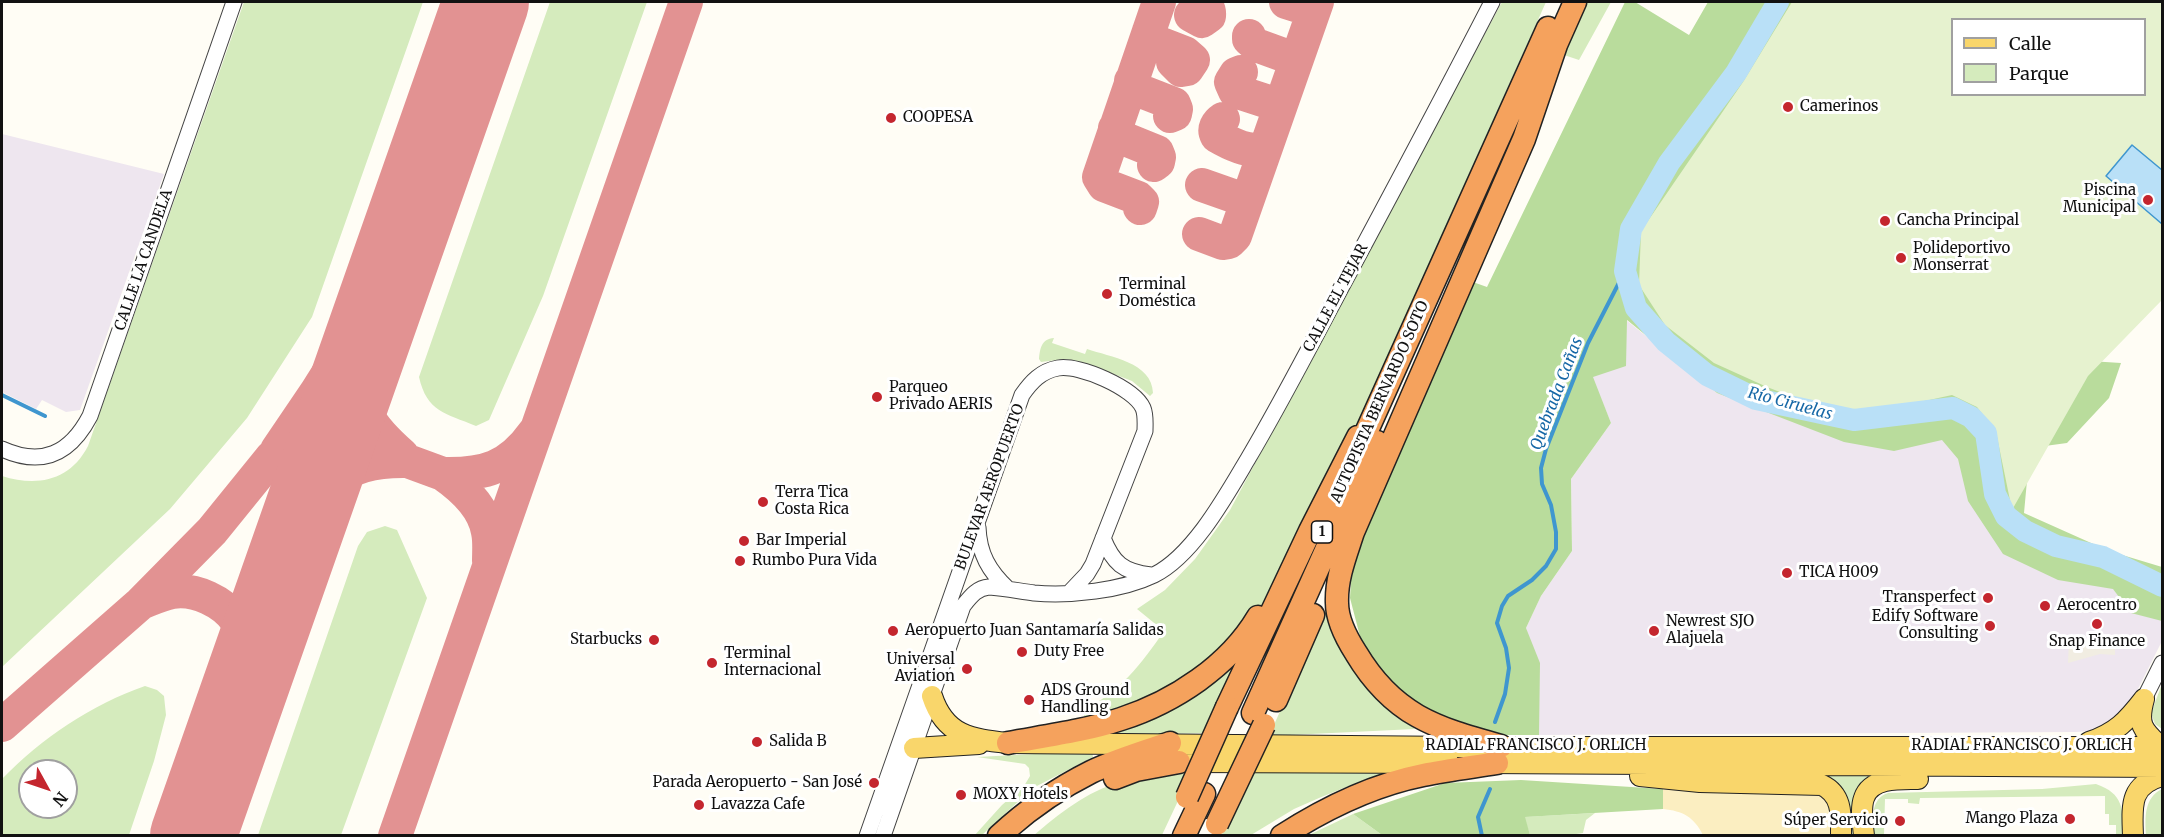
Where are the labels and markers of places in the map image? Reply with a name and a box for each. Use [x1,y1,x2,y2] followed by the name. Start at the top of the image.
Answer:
[1800,98,1878,116] place label: Camerinos
[1781,100,1795,114] marker: Camerinos
[903,109,973,127] place label: COOPESA
[884,111,898,125] marker: COOPESA
[2063,182,2136,217] place label: Piscina Municipal
[2141,193,2155,207] marker: Piscina Municipal
[1897,212,2019,230] place label: Cancha Principal
[1878,214,1892,228] marker: Cancha Principal
[1913,240,2010,275] place label: Polideportivo Monserrat
[1894,251,1908,265] marker: Polideportivo Monserrat
[1119,276,1196,311] place label: Terminal Doméstica
[1100,287,1114,301] marker: Terminal Doméstica
[889,379,993,414] place label: Parqueo Privado AERIS
[870,390,884,404] marker: Parqueo Privado AERIS
[775,484,849,519] place label: Terra Tica Costa Rica
[756,495,770,509] marker: Terra Tica Costa Rica
[756,532,847,550] place label: Bar Imperial
[737,534,751,548] marker: Bar Imperial
[752,552,877,570] place label: Rumbo Pura Vida
[733,554,747,568] marker: Rumbo Pura Vida
[1799,564,1879,582] place label: TICA H009
[1780,566,1794,580] marker: TICA H009
[1883,589,1976,607] place label: Transperfect
[1981,591,1995,605] marker: Transperfect
[2057,597,2137,615] place label: Aerocentro
[2038,599,2052,613] marker: Aerocentro
[1872,608,1978,643] place label: Edify Software Consulting
[1666,613,1754,648] place label: Newrest SJO Alajuela
[2090,617,2104,631] marker: Snap Finance
[1983,619,1997,633] marker: Edify Software Consulting
[905,622,1164,640] place label: Aeropuerto Juan Santamaría Salidas
[886,624,900,638] marker: Aeropuerto Juan Santamaría Salidas
[1647,624,1661,638] marker: Newrest SJO Alajuela
[570,631,642,649] place label: Starbucks
[647,633,661,647] marker: Starbucks
[2049,633,2145,651] place label: Snap Finance
[1034,643,1104,661] place label: Duty Free
[724,645,821,680] place label: Terminal Internacional
[1015,645,1029,659] marker: Duty Free
[886,651,955,686] place label: Universal Aviation
[705,656,719,670] marker: Terminal Internacional
[960,662,974,676] marker: Universal Aviation
[1041,682,1129,717] place label: ADS Ground Handling
[1022,693,1036,707] marker: ADS Ground Handling
[769,733,827,751] place label: Salida B
[750,735,764,749] marker: Salida B
[653,774,862,792] place label: Parada Aeropuerto - San José
[867,776,881,790] marker: Parada Aeropuerto - San José
[973,786,1068,804] place label: MOXY Hotels
[954,788,968,802] marker: MOXY Hotels
[711,796,805,814] place label: Lavazza Cafe
[692,798,706,812] marker: Lavazza Cafe
[1965,810,2058,828] place label: Mango Plaza
[1784,812,1888,830] place label: Súper Servicio
[2063,812,2077,826] marker: Mango Plaza
[1893,814,1907,828] marker: Súper Servicio

